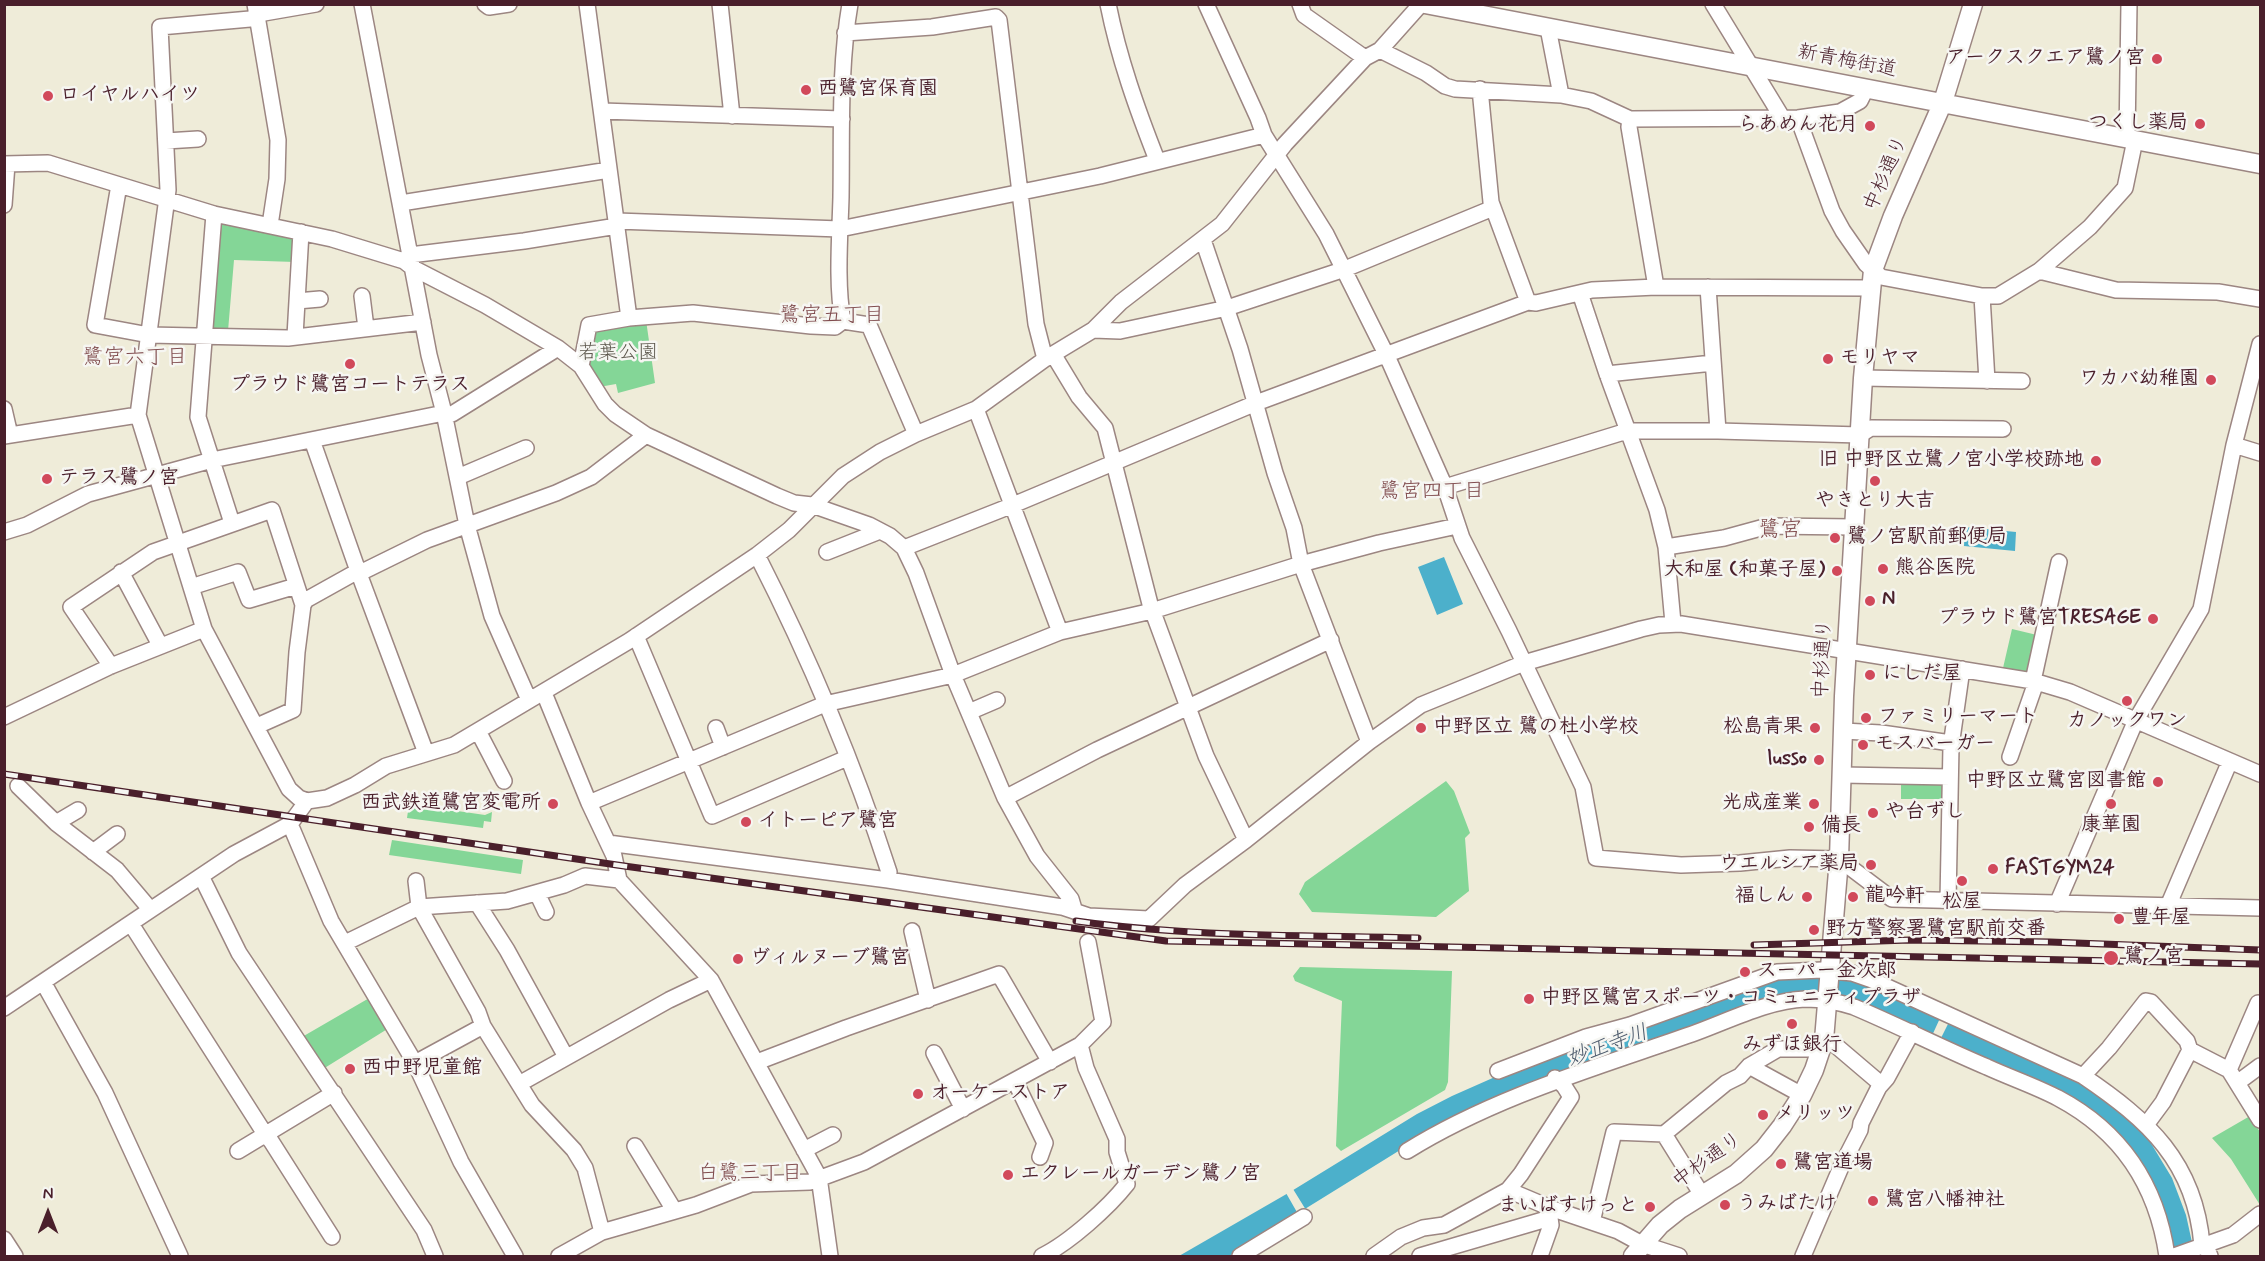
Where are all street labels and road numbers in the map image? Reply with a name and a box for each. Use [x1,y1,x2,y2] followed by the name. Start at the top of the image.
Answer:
[1796,41,1898,83] street label: 新青梅街道
[1860,133,1914,215] street label: 中杉通り
[1810,618,1838,700] street label: 中杉通り
[1669,1128,1747,1194] street label: 中杉通り

